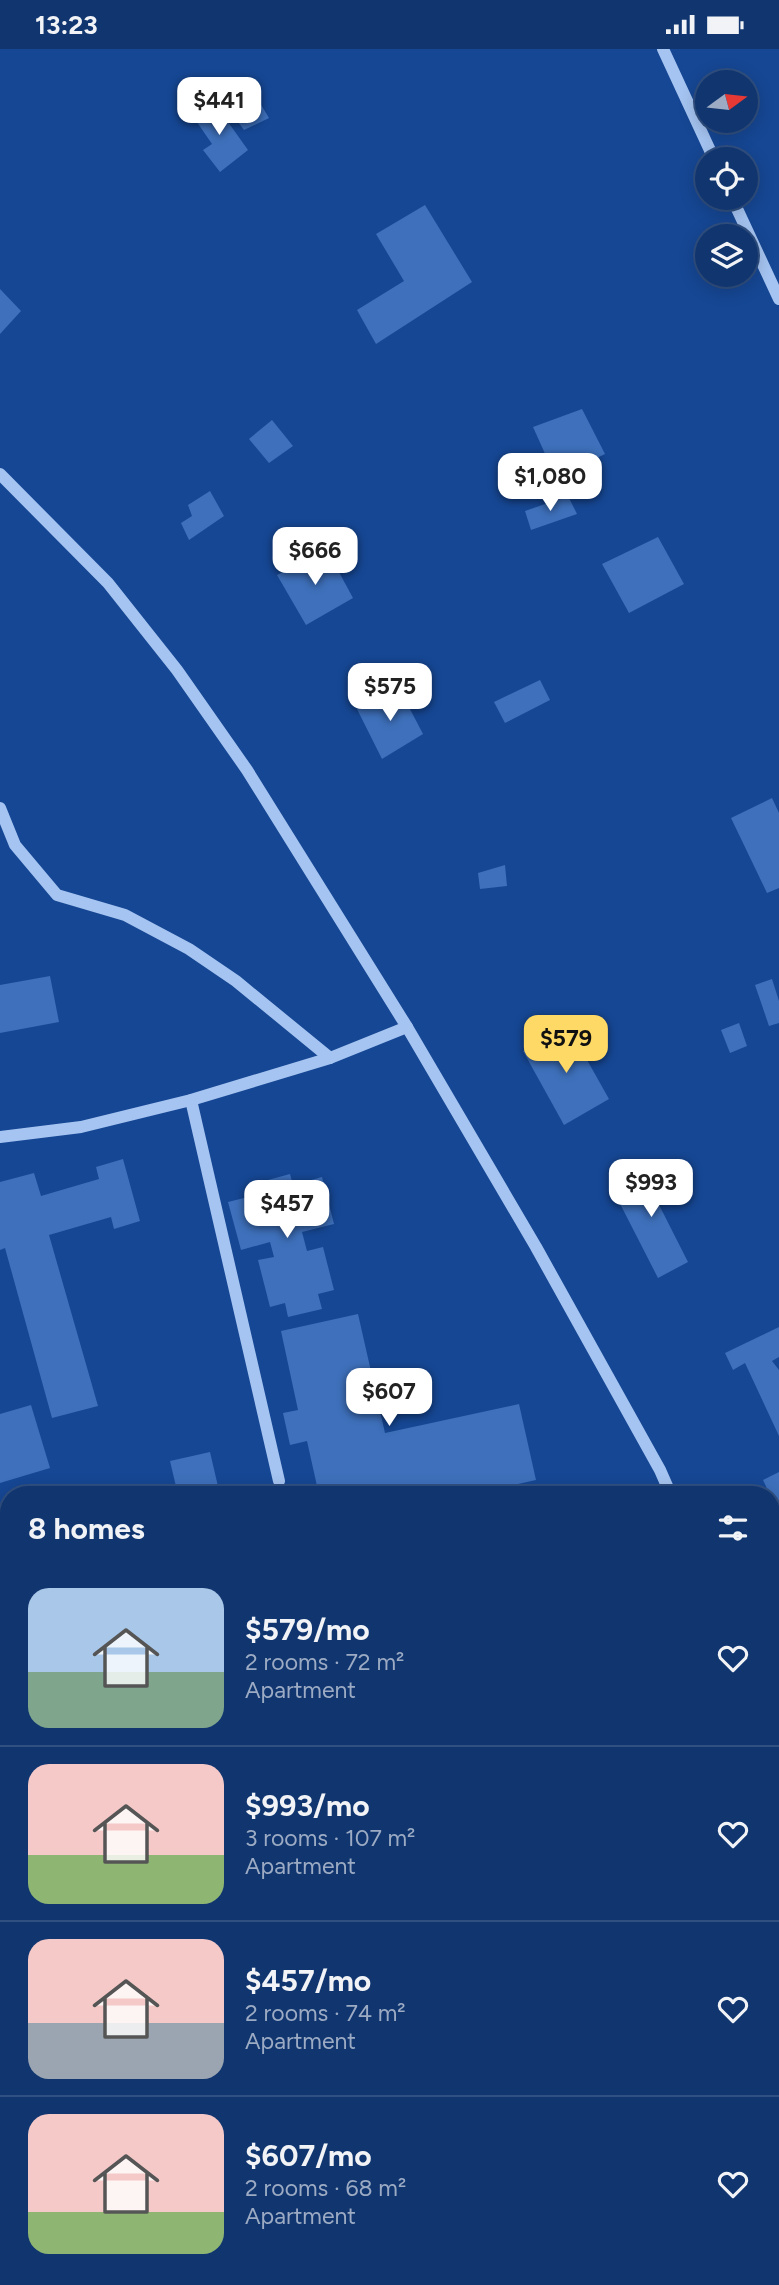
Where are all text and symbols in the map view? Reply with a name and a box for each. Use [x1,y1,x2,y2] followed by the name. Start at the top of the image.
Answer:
[35,9,98,41] text: 13:23
[695,70,758,133] north arrow
[695,70,758,287] map controls
[178,77,260,137] pin: $441
[193,86,245,114] text: $441
[695,147,758,210] button: locate
[695,224,758,287] button: layers
[493,454,607,513] pin: $1,080
[514,462,586,490] text: $1,080
[274,527,356,587] pin: $666
[289,536,341,564] text: $666
[349,663,431,723] pin: $575
[364,672,416,700] text: $575
[525,1016,607,1075] pin: $579
[540,1024,592,1052] text: $579
[610,1159,692,1219] pin: $993
[625,1168,677,1196] text: $993
[246,1181,328,1240] pin: $457
[260,1189,314,1217] text: $457
[348,1369,430,1428] pin: $607
[362,1377,416,1405] text: $607
[714,1509,752,1547] icon: filters
[28,1510,145,1547] text: 8 homes
[245,1611,370,1648] text: $579/mo
[84,1616,168,1700] icon: home
[714,1639,752,1677] icon: heart
[245,1648,404,1676] text: 2 rooms · 72 m²
[245,1676,356,1704] text: Apartment
[245,1787,370,1824] text: $993/mo
[84,1792,168,1876] icon: home
[714,1815,752,1853] icon: heart
[245,1824,415,1852] text: 3 rooms · 107 m²
[245,1852,356,1880] text: Apartment
[245,1962,371,1999] text: $457/mo
[84,1967,168,2051] icon: home
[714,1990,752,2028] icon: heart
[245,1999,406,2027] text: 2 rooms · 74 m²
[245,2027,356,2055] text: Apartment
[245,2137,372,2174] text: $607/mo
[84,2142,168,2226] icon: home
[714,2165,752,2203] icon: heart
[245,2174,406,2202] text: 2 rooms · 68 m²
[245,2202,356,2230] text: Apartment

